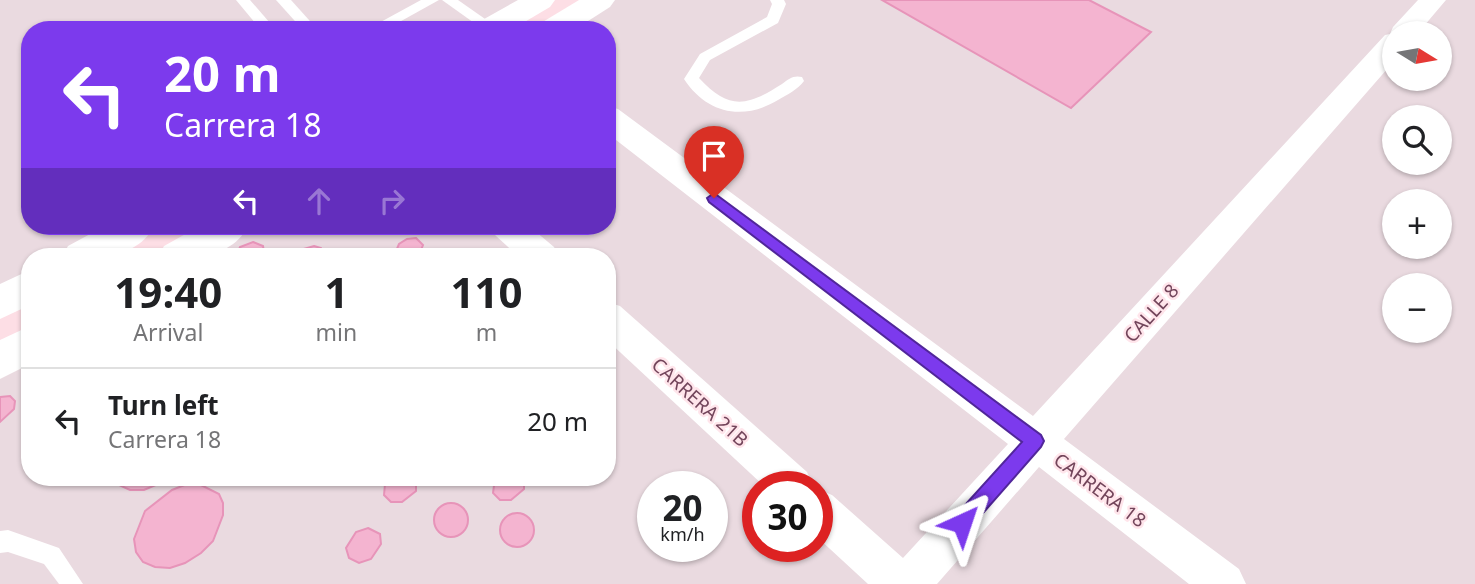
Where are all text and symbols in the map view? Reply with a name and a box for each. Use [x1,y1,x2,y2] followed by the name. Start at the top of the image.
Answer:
[1382,21,1452,91] north arrow
[1382,21,1452,343] map controls
[164,40,281,106] text: 20 m
[49,49,140,140] icon: left
[164,103,321,146] text: Carrera 18
[1382,105,1452,175] button: search
[684,126,744,198] pin
[695,137,733,175] icon: arrive
[227,182,265,220] icon: left
[300,182,338,220] icon: ahead
[373,182,411,220] icon: right
[1382,189,1452,259] button: +
[114,263,222,320] text: 19:40
[324,263,348,320] text: 1
[451,263,523,320] text: 110
[1382,273,1452,343] button: −
[1118,278,1184,348] street label: CALLE 8
[133,316,203,348] text: Arrival
[316,316,357,348] text: min
[476,316,497,348] text: m
[646,352,754,452] street label: CARRERA 21B
[108,387,219,423] text: Turn left
[49,402,87,440] icon: left
[527,403,588,439] text: 20 m
[108,423,221,455] text: Carrera 18
[1049,447,1151,533] street label: CARRERA 18
[742,471,833,562] speed limit sign: 30
[662,484,703,531] text: 20
[925,486,999,560] position arrow
[660,522,705,546] text: km/h

